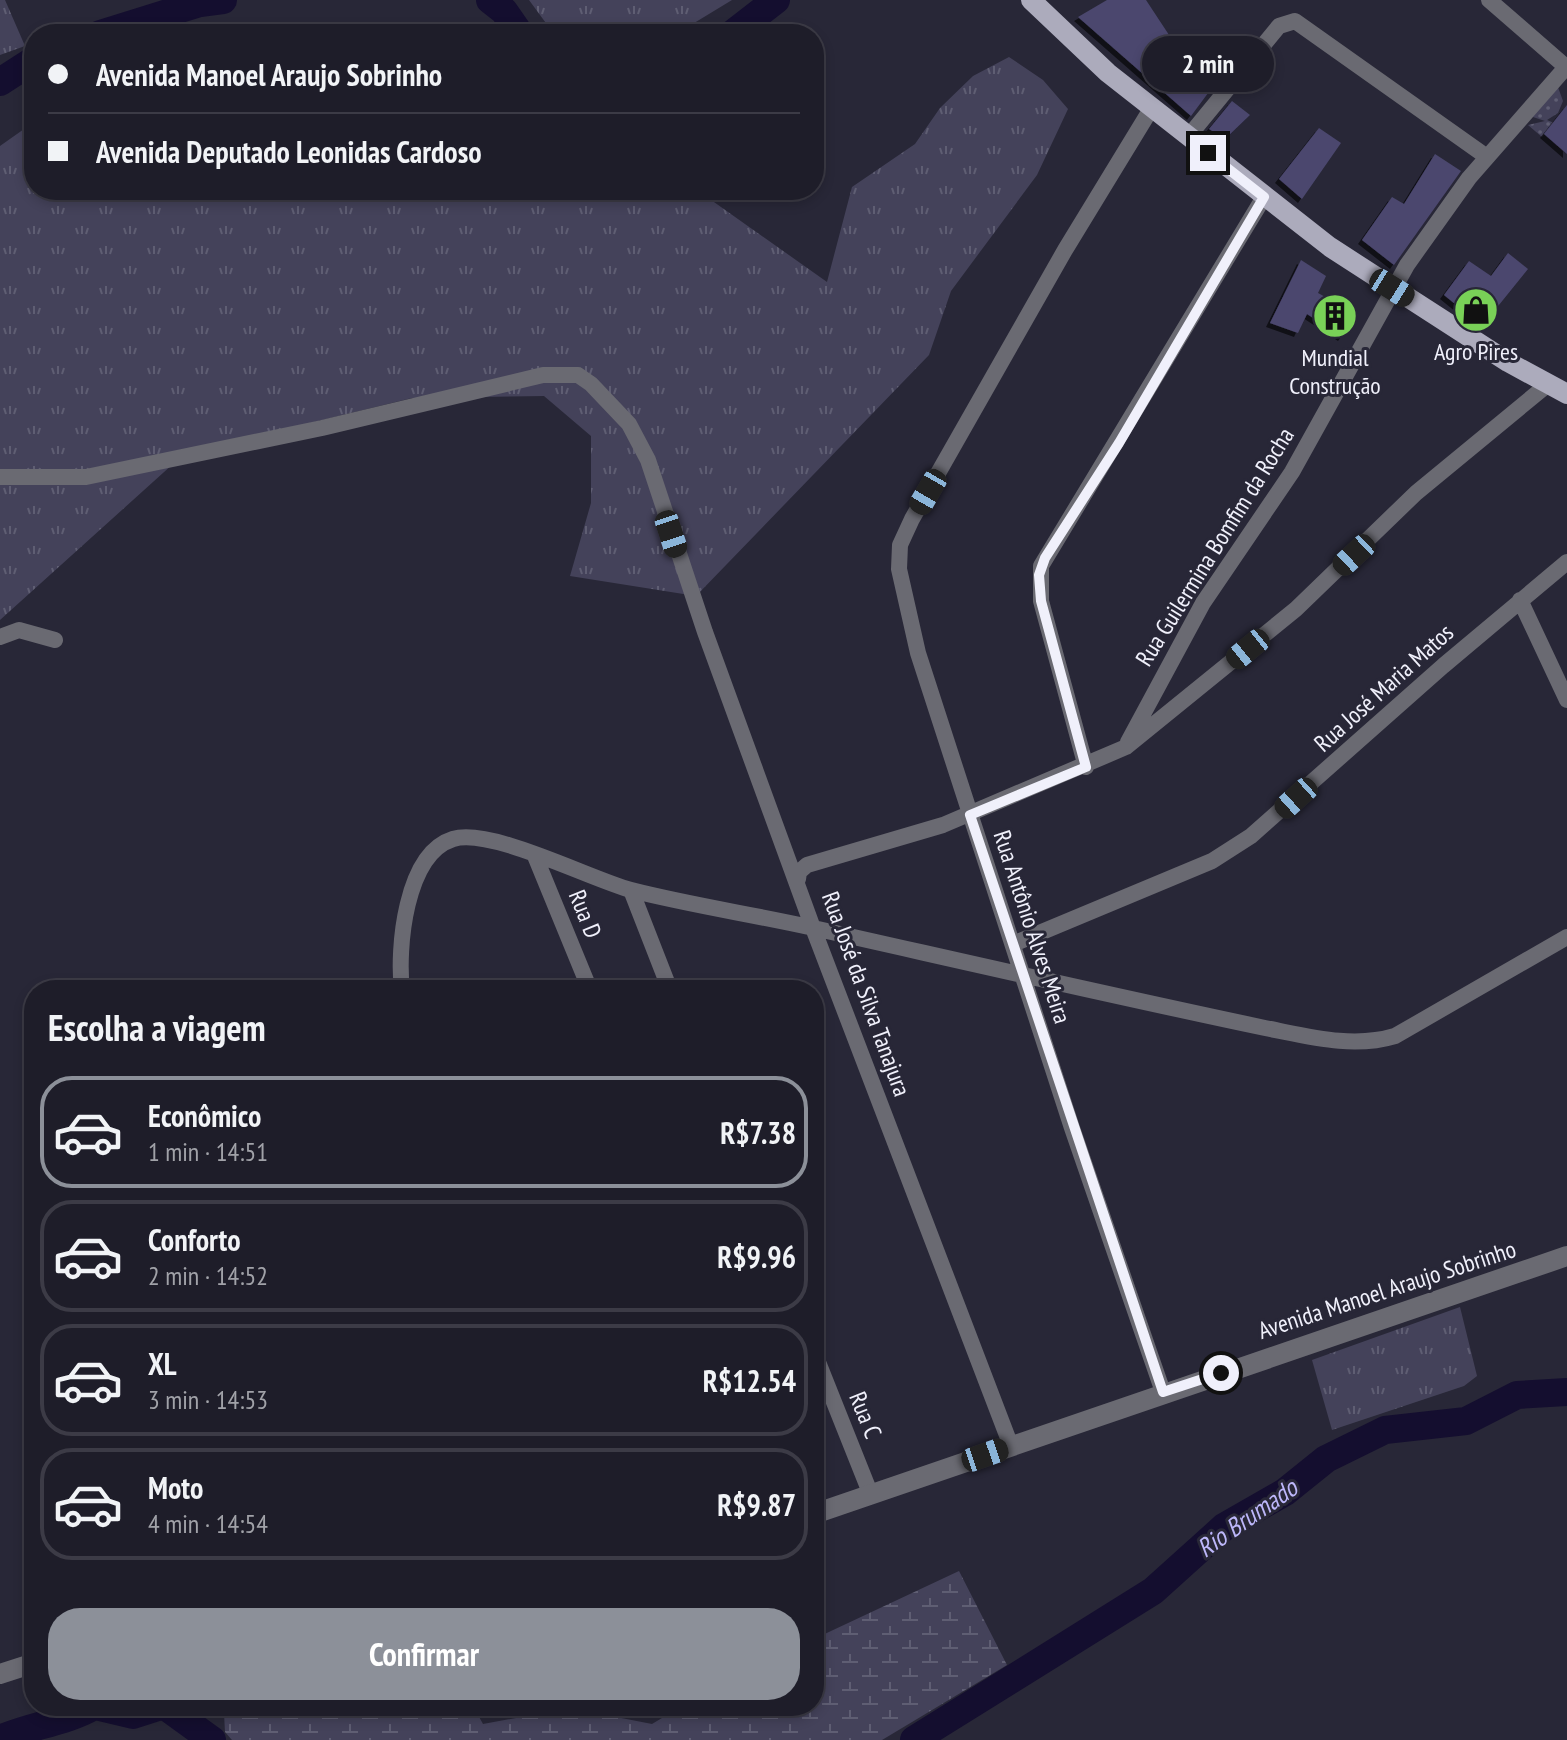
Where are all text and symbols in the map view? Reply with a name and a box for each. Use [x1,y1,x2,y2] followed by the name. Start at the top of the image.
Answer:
[1142,37,1274,93] callout: 2 min
[1182,47,1234,80] text: 2 min
[96,55,442,94] text: Avenida Manoel Araujo Sobrinho
[96,132,482,171] text: Avenida Deputado Leonidas Cardoso
[1190,135,1226,171] route end
[1365,265,1419,311] car
[1452,286,1500,334] shop icon: Agro Pires
[1311,292,1359,340] building icon: Mundial Construção
[1434,336,1518,367] place label: Agro Pires
[1289,342,1381,401] place label: Mundial Construção
[1128,422,1301,672] street label: Rua Guilermina Bomfim da Rocha
[906,465,950,519] car
[652,507,690,561] car
[1328,530,1380,580] car
[1308,617,1460,758] street label: Rua José Maria Matos
[1222,625,1274,673] car
[1270,773,1322,823] car
[987,826,1078,1027] street label: Rua Antônio Alves Meira
[562,885,609,942] street label: Rua D
[815,887,918,1100] street label: Rua José da Silva Tanajura
[48,1004,266,1051] text: Escolha a viagem
[52,1096,124,1168] icon: car
[148,1096,261,1135] text: Econômico
[720,1113,796,1152] text: R$7.38
[148,1135,268,1168] text: 1 min · 14:51
[52,1220,124,1292] icon: car
[148,1220,241,1259] text: Conforto
[1254,1233,1520,1346] street label: Avenida Manoel Araujo Sobrinho
[717,1237,796,1276] text: R$9.96
[148,1259,268,1292] text: 2 min · 14:52
[52,1344,124,1416] icon: car
[148,1344,177,1383] text: XL
[1203,1355,1239,1391] route start
[703,1361,796,1400] text: R$12.54
[148,1383,268,1416] text: 3 min · 14:53
[842,1387,889,1443] street label: Rua C
[958,1436,1012,1474] car
[52,1468,124,1540] icon: car
[148,1468,203,1507] text: Moto
[1190,1470,1305,1564] water label: Rio Brumado
[717,1485,796,1524] text: R$9.87
[148,1507,268,1540] text: 4 min · 14:54
[48,1608,800,1700] button: Confirmar

